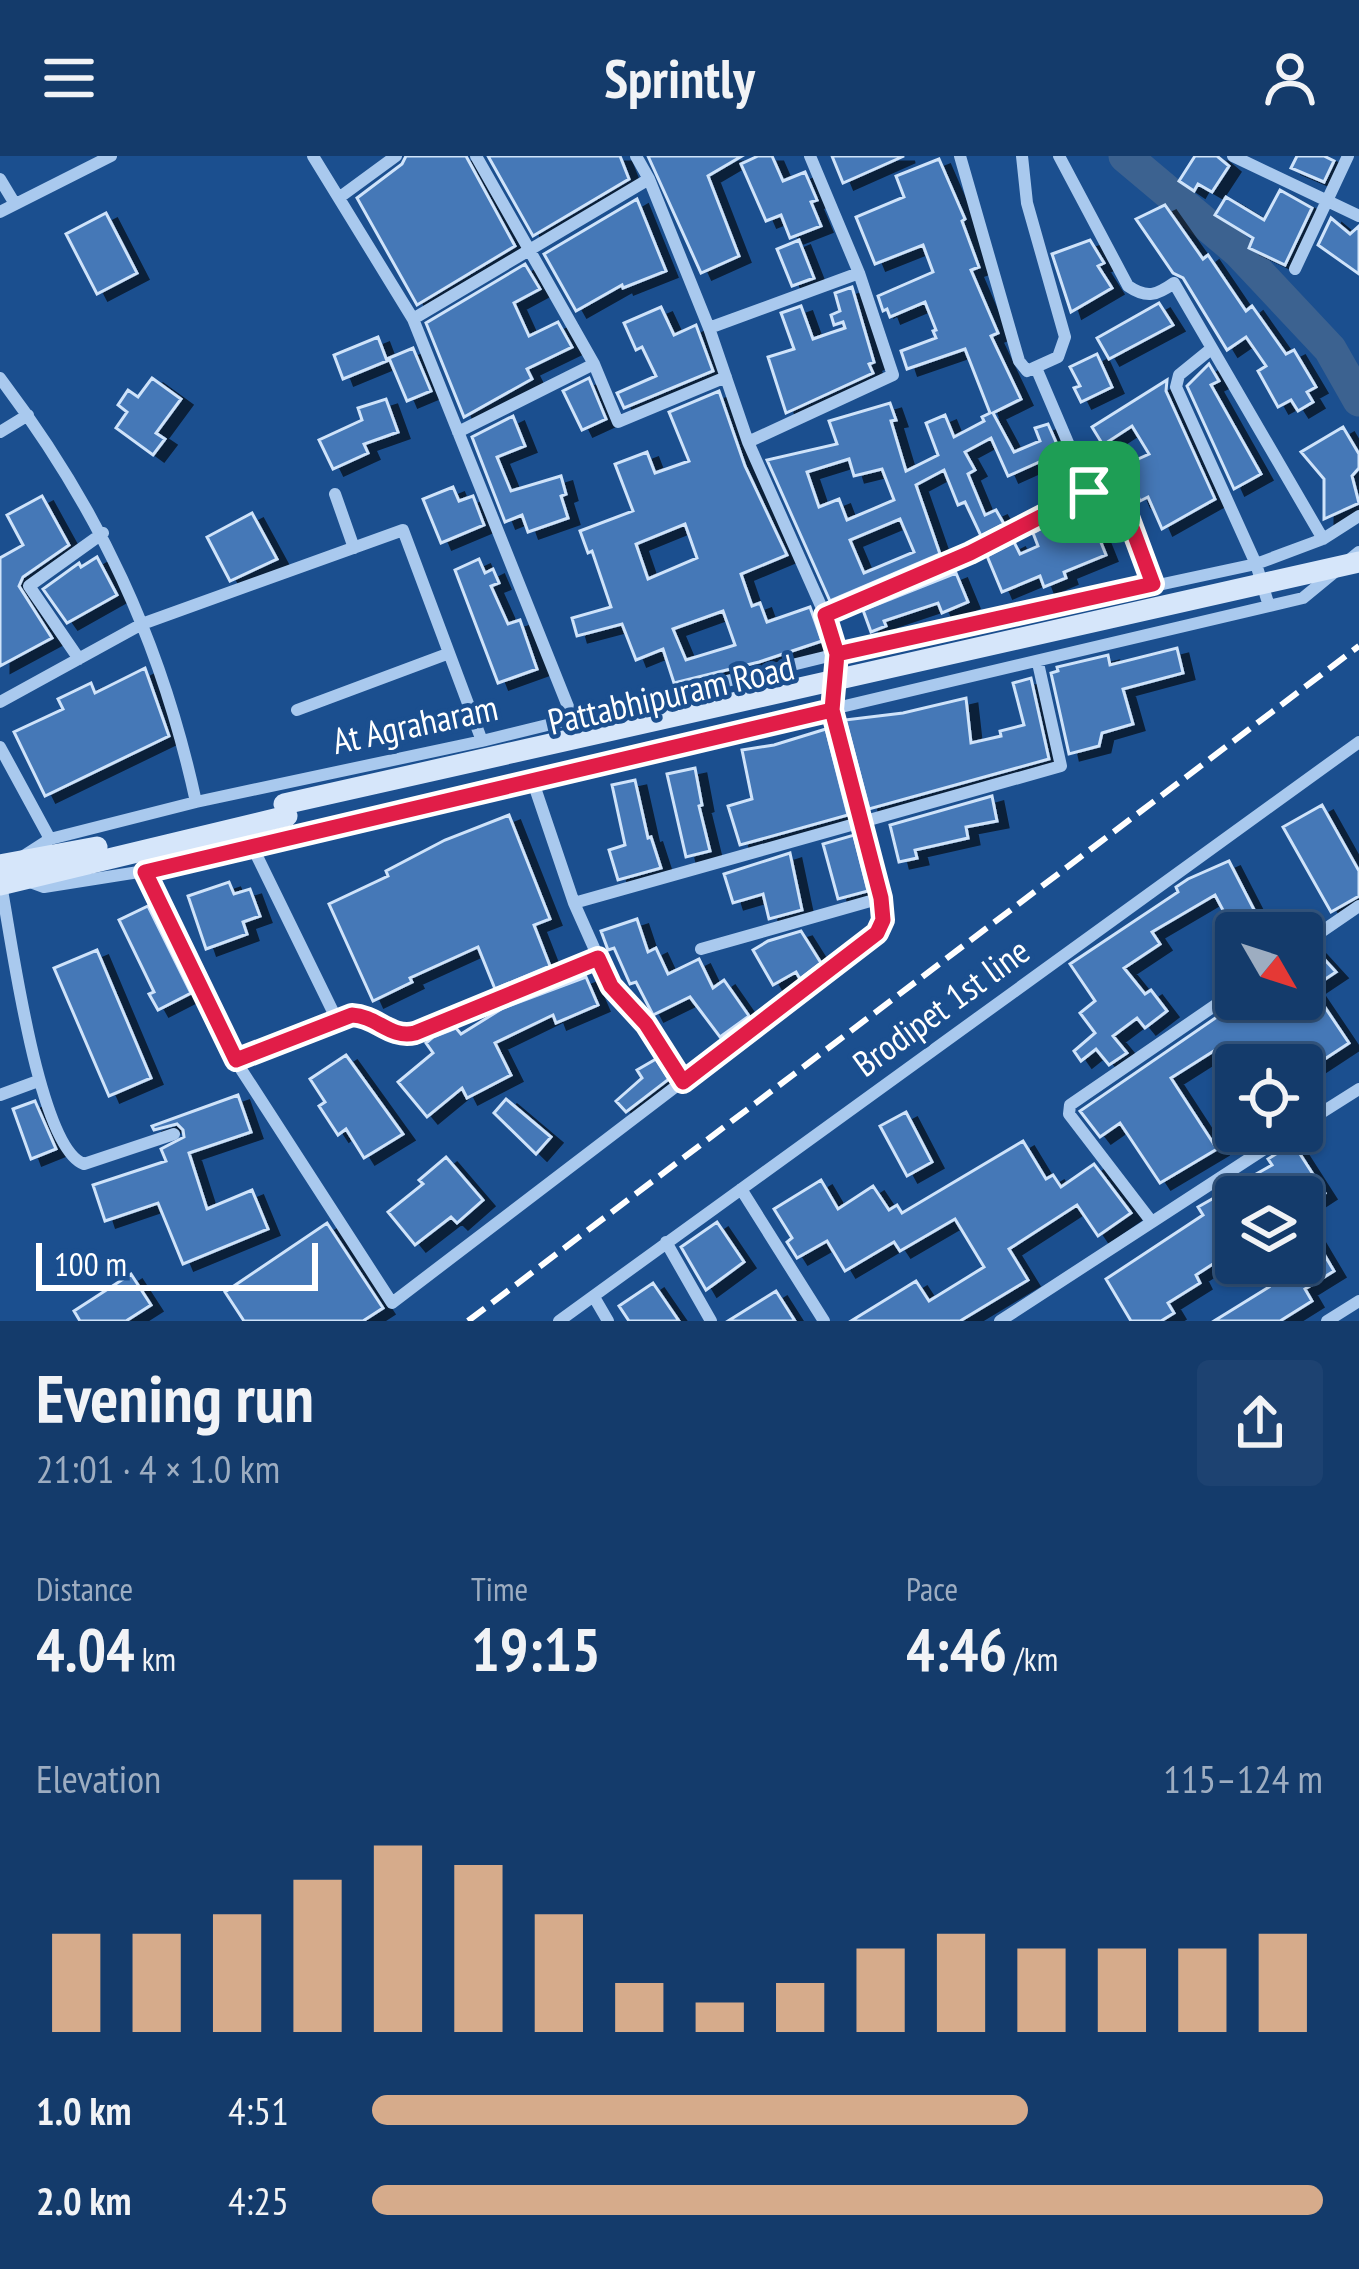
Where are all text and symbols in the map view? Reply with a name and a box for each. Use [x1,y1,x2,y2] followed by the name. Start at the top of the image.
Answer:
[604,43,755,113] text: Sprintly
[36,45,102,111] icon: menu
[1257,45,1323,111] icon: person
[1038,441,1140,543] pin
[1056,459,1122,525] icon: arrive
[543,642,799,745] street label: Pattabhipuram Road
[328,683,502,764] street label: At Agraharam
[1215,912,1323,1020] north arrow
[1215,912,1323,1284] map controls
[843,927,1038,1086] street label: Brodipet 1st line
[1215,1044,1323,1152] button: locate
[1215,1176,1323,1284] button: layers
[36,1237,318,1290] scale bar
[54,1242,127,1285] text: 100 m
[36,1355,314,1440] text: Evening run
[1197,1360,1323,1486] button: share
[36,1443,280,1494] text: 21:01 · 4 × 1.0 km
[36,1567,133,1610] text: Distance
[471,1567,528,1610] text: Time
[906,1567,958,1610] text: Pace
[36,1610,135,1688] text: 4.04
[471,1610,601,1688] text: 19:15
[906,1610,1007,1688] text: 4:46
[135,1637,176,1680] text: km
[1007,1637,1058,1680] text: /km
[36,1753,161,1804] text: Elevation
[1163,1753,1323,1804] text: 115–124 m
[36,2085,131,2136] text: 1.0 km
[228,2085,289,2136] text: 4:51
[36,2175,131,2226] text: 2.0 km
[228,2175,289,2226] text: 4:25

